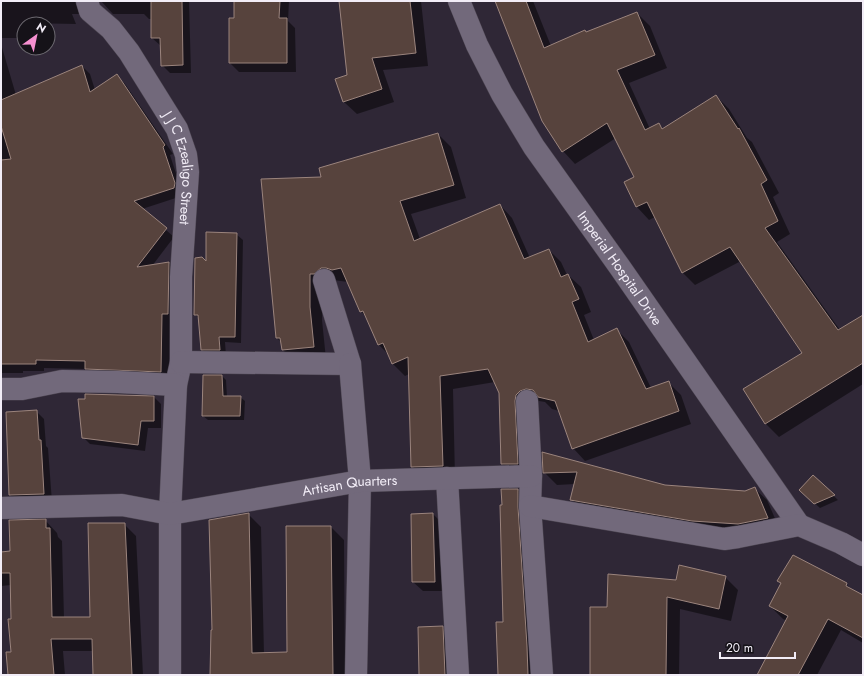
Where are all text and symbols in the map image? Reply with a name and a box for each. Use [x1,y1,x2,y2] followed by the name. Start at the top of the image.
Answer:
[16,16,56,56] north arrow
[33,19,49,37] text: N
[157,105,198,226] street label: J J C Ezealigo Street
[573,207,667,329] street label: Imperial Hospital Drive
[300,470,398,501] street label: Artisan Quarters
[720,634,795,660] scale bar
[726,639,753,657] text: 20 m

